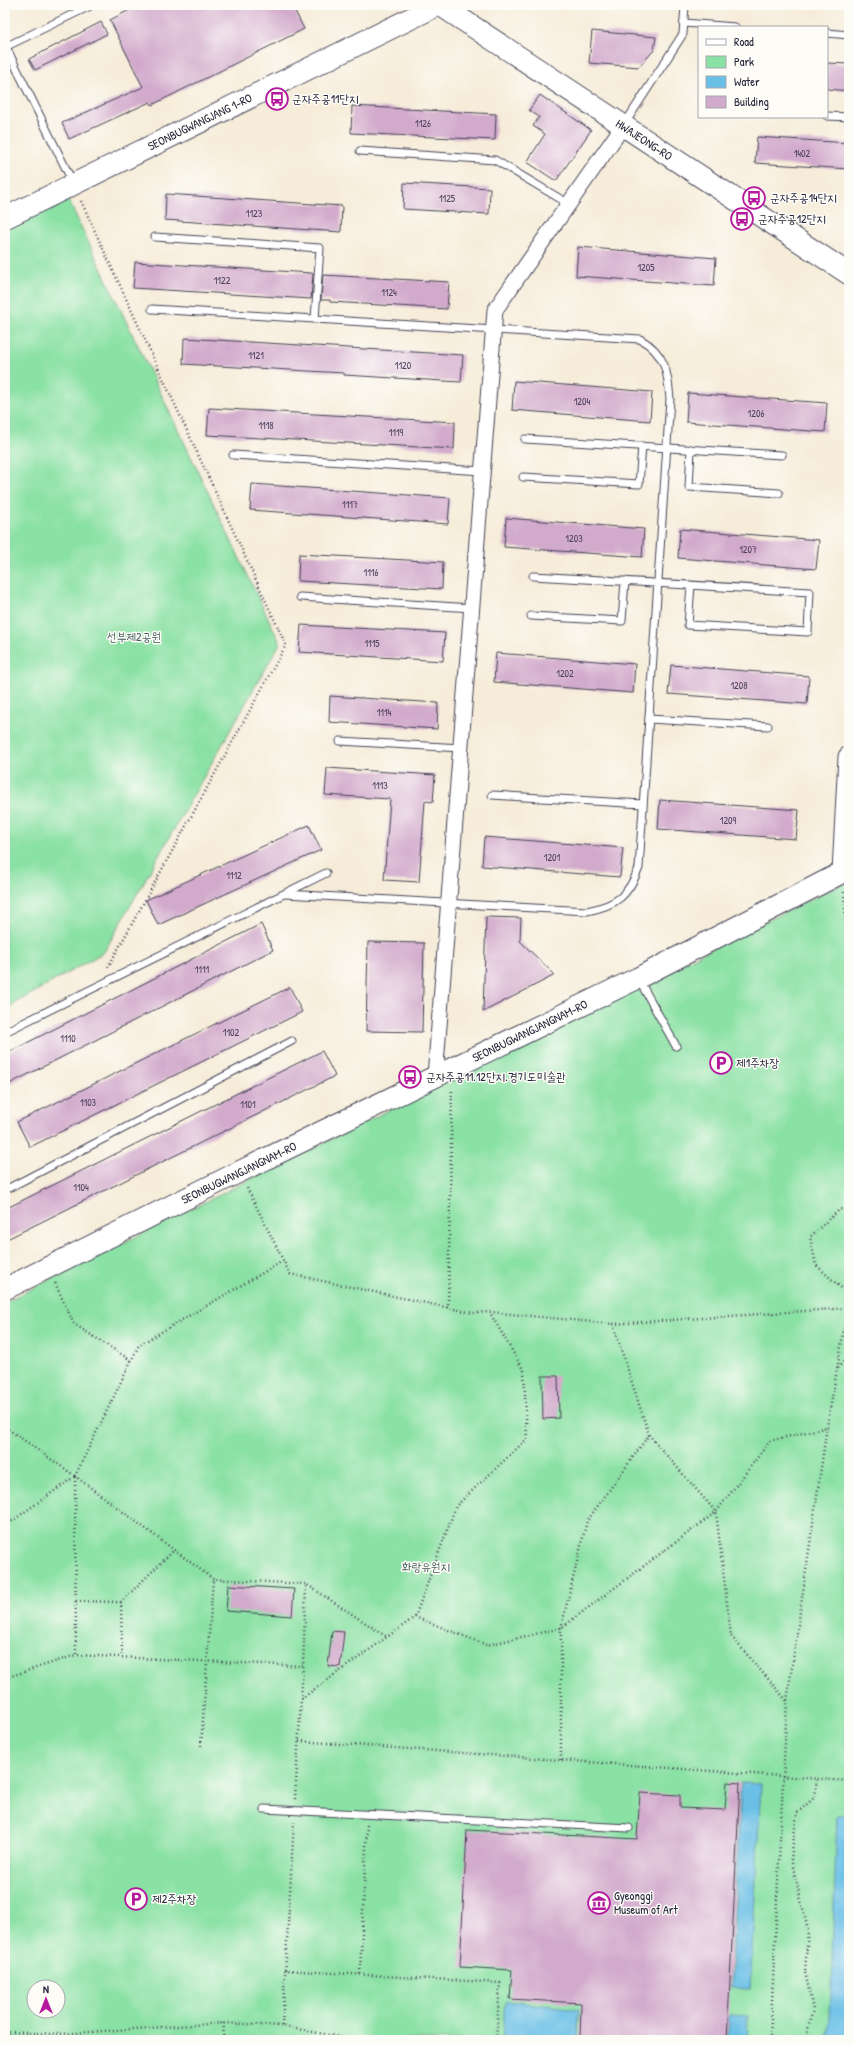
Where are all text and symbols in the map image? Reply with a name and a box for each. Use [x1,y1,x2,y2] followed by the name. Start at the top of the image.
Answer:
[698,26,828,118] legend
[734,33,754,50] text: Road
[734,53,754,70] text: Park
[734,73,760,90] text: Water
[264,86,290,112] bus stop icon: 군자주공11단지
[145,89,255,154] street label: SEONBUGWANGJANG 1-RO
[292,90,359,107] place label: 군자주공11단지
[734,93,769,110] text: Building
[613,115,676,164] street label: HWAJEONG-RO
[415,117,431,130] house number: 1126
[794,147,811,160] house number: 1402
[741,185,767,211] bus stop icon: 군자주공14단지
[770,189,837,206] place label: 군자주공14단지
[439,192,456,205] house number: 1125
[729,206,755,232] bus stop icon: 군자주공12단지
[246,207,263,220] house number: 1123
[758,210,826,227] place label: 군자주공12단지
[637,261,655,274] house number: 1205
[214,274,231,287] house number: 1122
[381,286,397,299] house number: 1124
[248,349,264,362] house number: 1121
[395,359,412,372] house number: 1120
[574,395,591,408] house number: 1204
[748,407,764,420] house number: 1206
[258,419,274,432] house number: 1118
[389,426,404,439] house number: 1119
[342,498,358,511] house number: 1117
[565,532,583,545] house number: 1203
[739,543,757,556] house number: 1207
[364,566,378,579] house number: 1116
[107,628,161,645] park label: 선부제2공원
[364,637,380,650] house number: 1115
[556,667,574,680] house number: 1202
[730,679,748,692] house number: 1208
[377,706,392,719] house number: 1114
[372,779,388,792] house number: 1113
[720,814,737,827] house number: 1209
[544,851,561,864] house number: 1201
[226,869,242,882] house number: 1112
[195,963,210,976] house number: 1111
[469,995,591,1066] street label: SEONBUGWANGJANGNAM-RO
[223,1026,240,1039] house number: 1102
[60,1032,76,1045] house number: 1110
[708,1050,734,1076] parking icon: 제1주차장
[736,1054,779,1071] place label: 제1주차장
[397,1064,423,1090] bus stop icon: 군자주공11.12단지.경기도미술관
[426,1068,566,1085] place label: 군자주공11.12단지.경기도미술관
[80,1096,97,1109] house number: 1103
[240,1098,256,1111] house number: 1101
[178,1137,300,1208] street label: SEONBUGWANGJANGNAM-RO
[73,1181,89,1194] house number: 1104
[402,1558,450,1575] park label: 화랑유원지
[123,1886,149,1912] parking icon: 제2주차장
[614,1887,678,1918] place label: Gyeonggi Museum of Art
[152,1890,197,1907] place label: 제2주차장
[586,1890,612,1916] museum icon: Gyeonggi Museum of Art
[26,1979,66,2019] north arrow
[43,1982,49,1996] text: N

